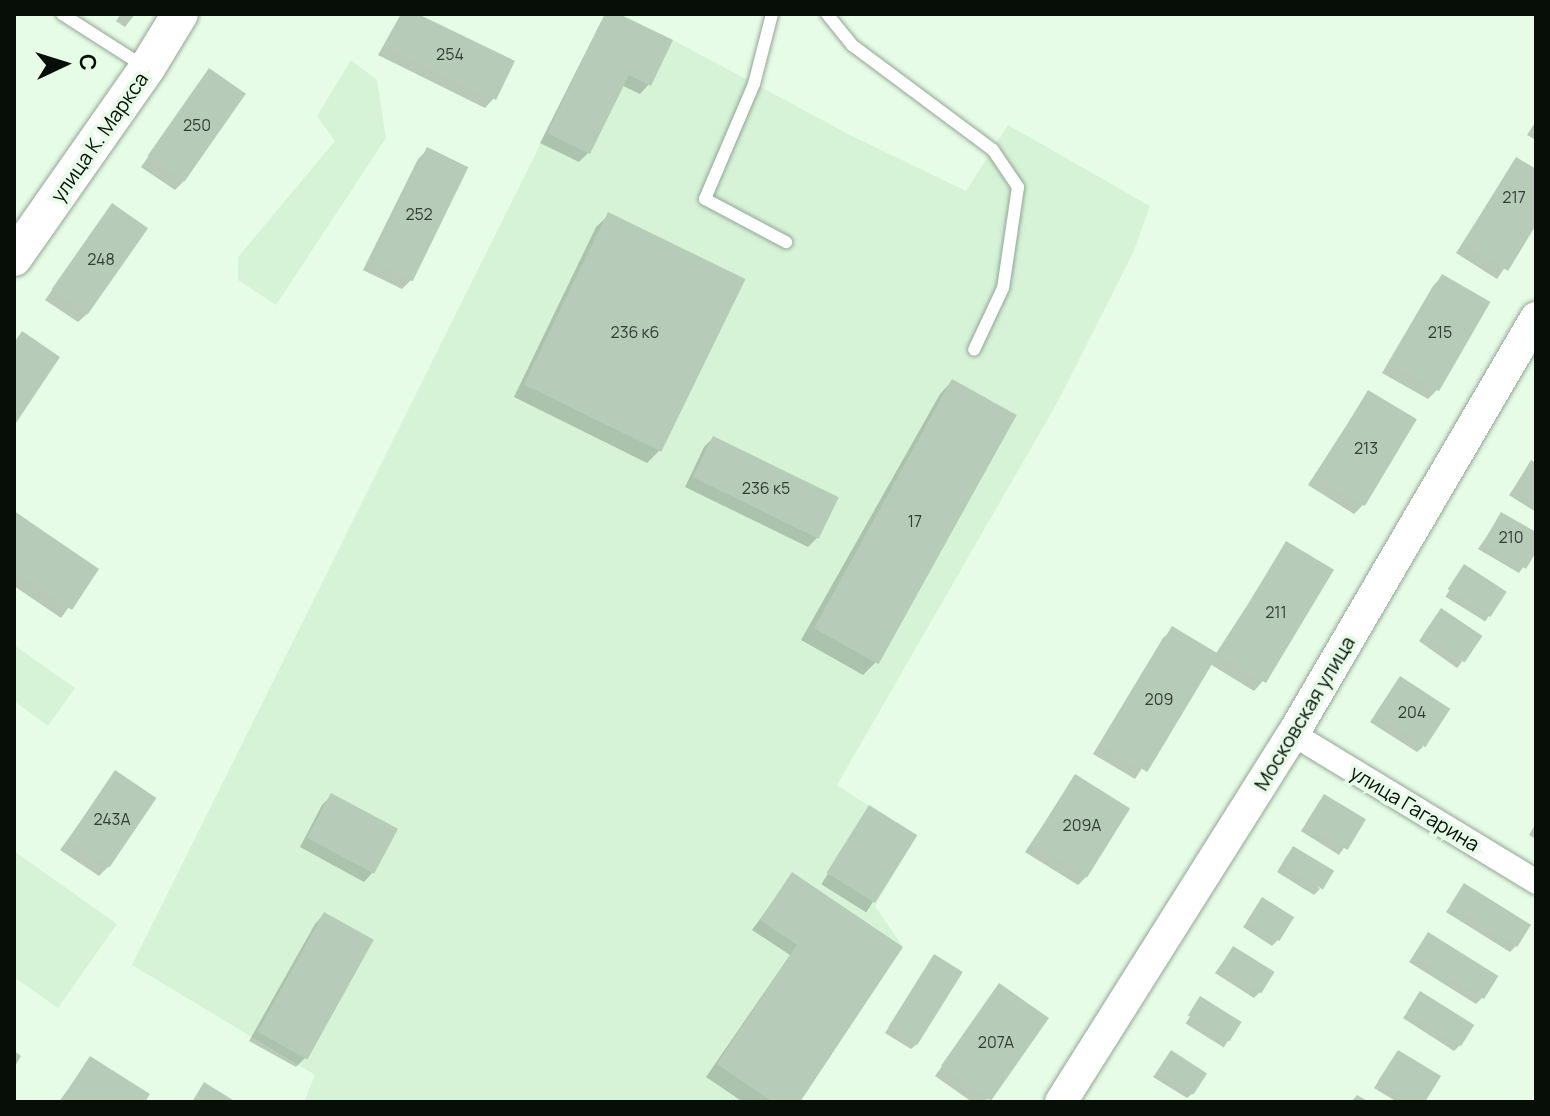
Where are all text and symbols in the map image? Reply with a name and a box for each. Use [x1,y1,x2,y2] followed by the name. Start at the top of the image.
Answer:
[24,24,104,104] north arrow
[436,44,464,64] house number: 254
[72,53,103,71] text: С
[45,67,153,207] street label: улица К. Маркса
[183,115,211,135] house number: 250
[1502,187,1526,207] house number: 217
[405,204,433,224] house number: 252
[87,249,115,269] house number: 248
[611,322,659,342] house number: 236 к6
[1428,322,1452,342] house number: 215
[1354,438,1378,458] house number: 213
[742,478,790,498] house number: 236 к5
[908,511,922,531] house number: 17
[1498,527,1524,547] house number: 210
[1265,602,1287,622] house number: 211
[1248,632,1360,794] street label: Московская улица
[1145,689,1173,709] house number: 209
[1398,702,1426,722] house number: 204
[1346,760,1484,856] street label: улица Гагарина
[93,809,131,829] house number: 243А
[1063,815,1101,835] house number: 209А
[978,1032,1014,1052] house number: 207А

